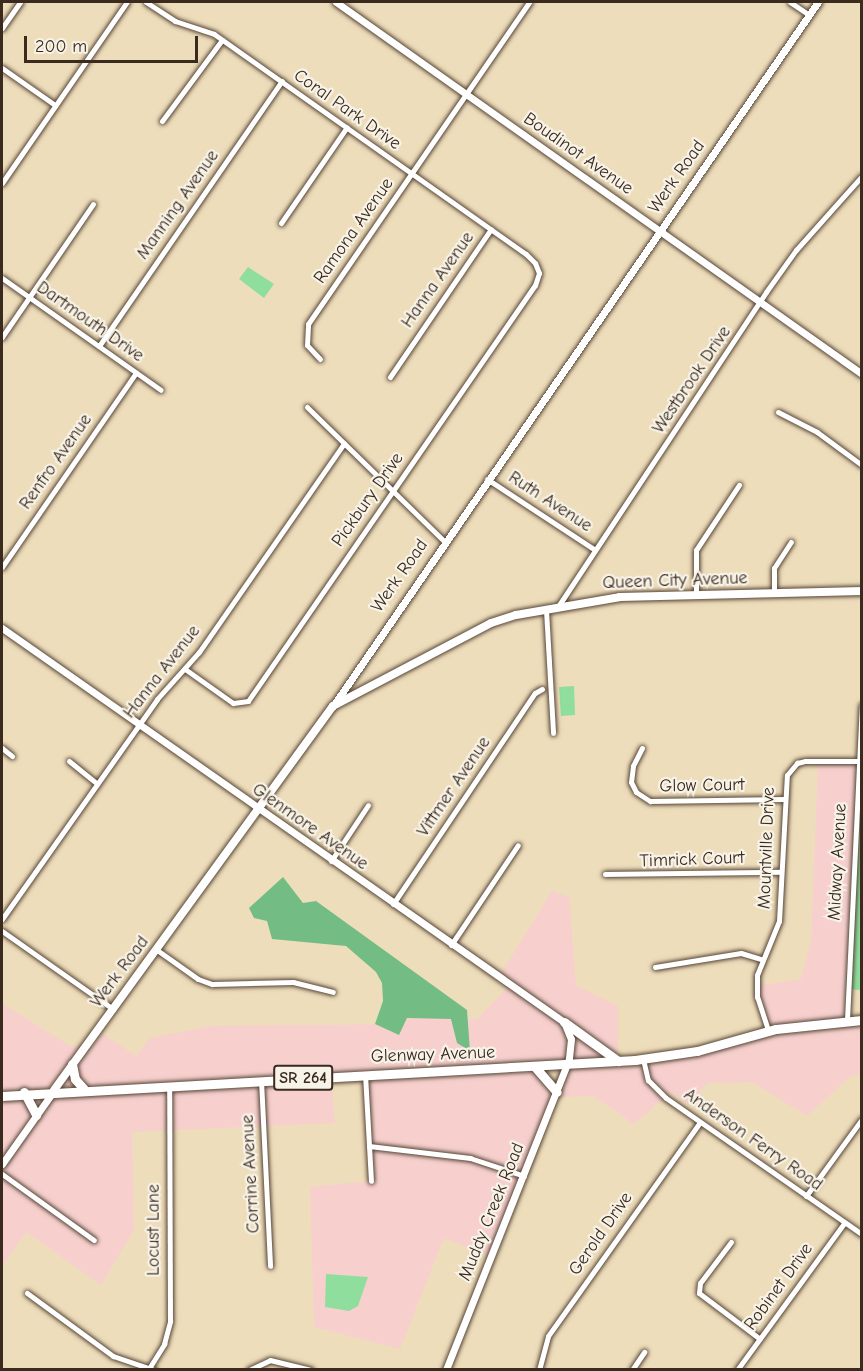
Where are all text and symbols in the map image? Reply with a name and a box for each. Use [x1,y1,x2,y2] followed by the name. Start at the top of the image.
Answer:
[27,24,201,62] scale bar
[35,36,87,57] text: 200 m
[289,65,405,155] street label: Coral Park Drive
[519,108,637,200] street label: Boudinot Avenue
[644,136,710,218] street label: Werk Road
[132,146,224,264] street label: Manning Avenue
[310,174,398,288] street label: Ramona Avenue
[397,228,479,332] street label: Hanna Avenue
[32,277,148,367] street label: Dartmouth Drive
[648,322,736,438] street label: Westbrook Drive
[15,410,97,514] street label: Renfro Avenue
[328,449,408,551] street label: Pickbury Drive
[504,467,596,537] street label: Ruth Avenue
[367,535,433,617] street label: Werk Road
[602,568,748,594] street label: Queen City Avenue
[119,621,205,723] street label: Hanna Avenue
[413,733,495,841] street label: Vittmer Avenue
[659,774,745,798] street label: Glow Court
[248,779,372,875] street label: Glenmore Avenue
[754,787,780,909] street label: Mountville Drive
[824,803,852,921] street label: Midway Avenue
[639,847,745,873] street label: Timrick Court
[86,932,154,1012] street label: Werk Road
[370,1042,496,1068] street label: Glenway Avenue
[273,1065,333,1091] road number: SR 264
[679,1084,827,1196] street label: Anderson Ferry Road
[237,1114,265,1234] street label: Corrine Avenue
[454,1140,530,1284] street label: Muddy Creek Road
[143,1184,165,1276] street label: Locust Lane
[564,1188,638,1280] street label: Gerold Drive
[740,1239,818,1335] street label: Robinet Drive

